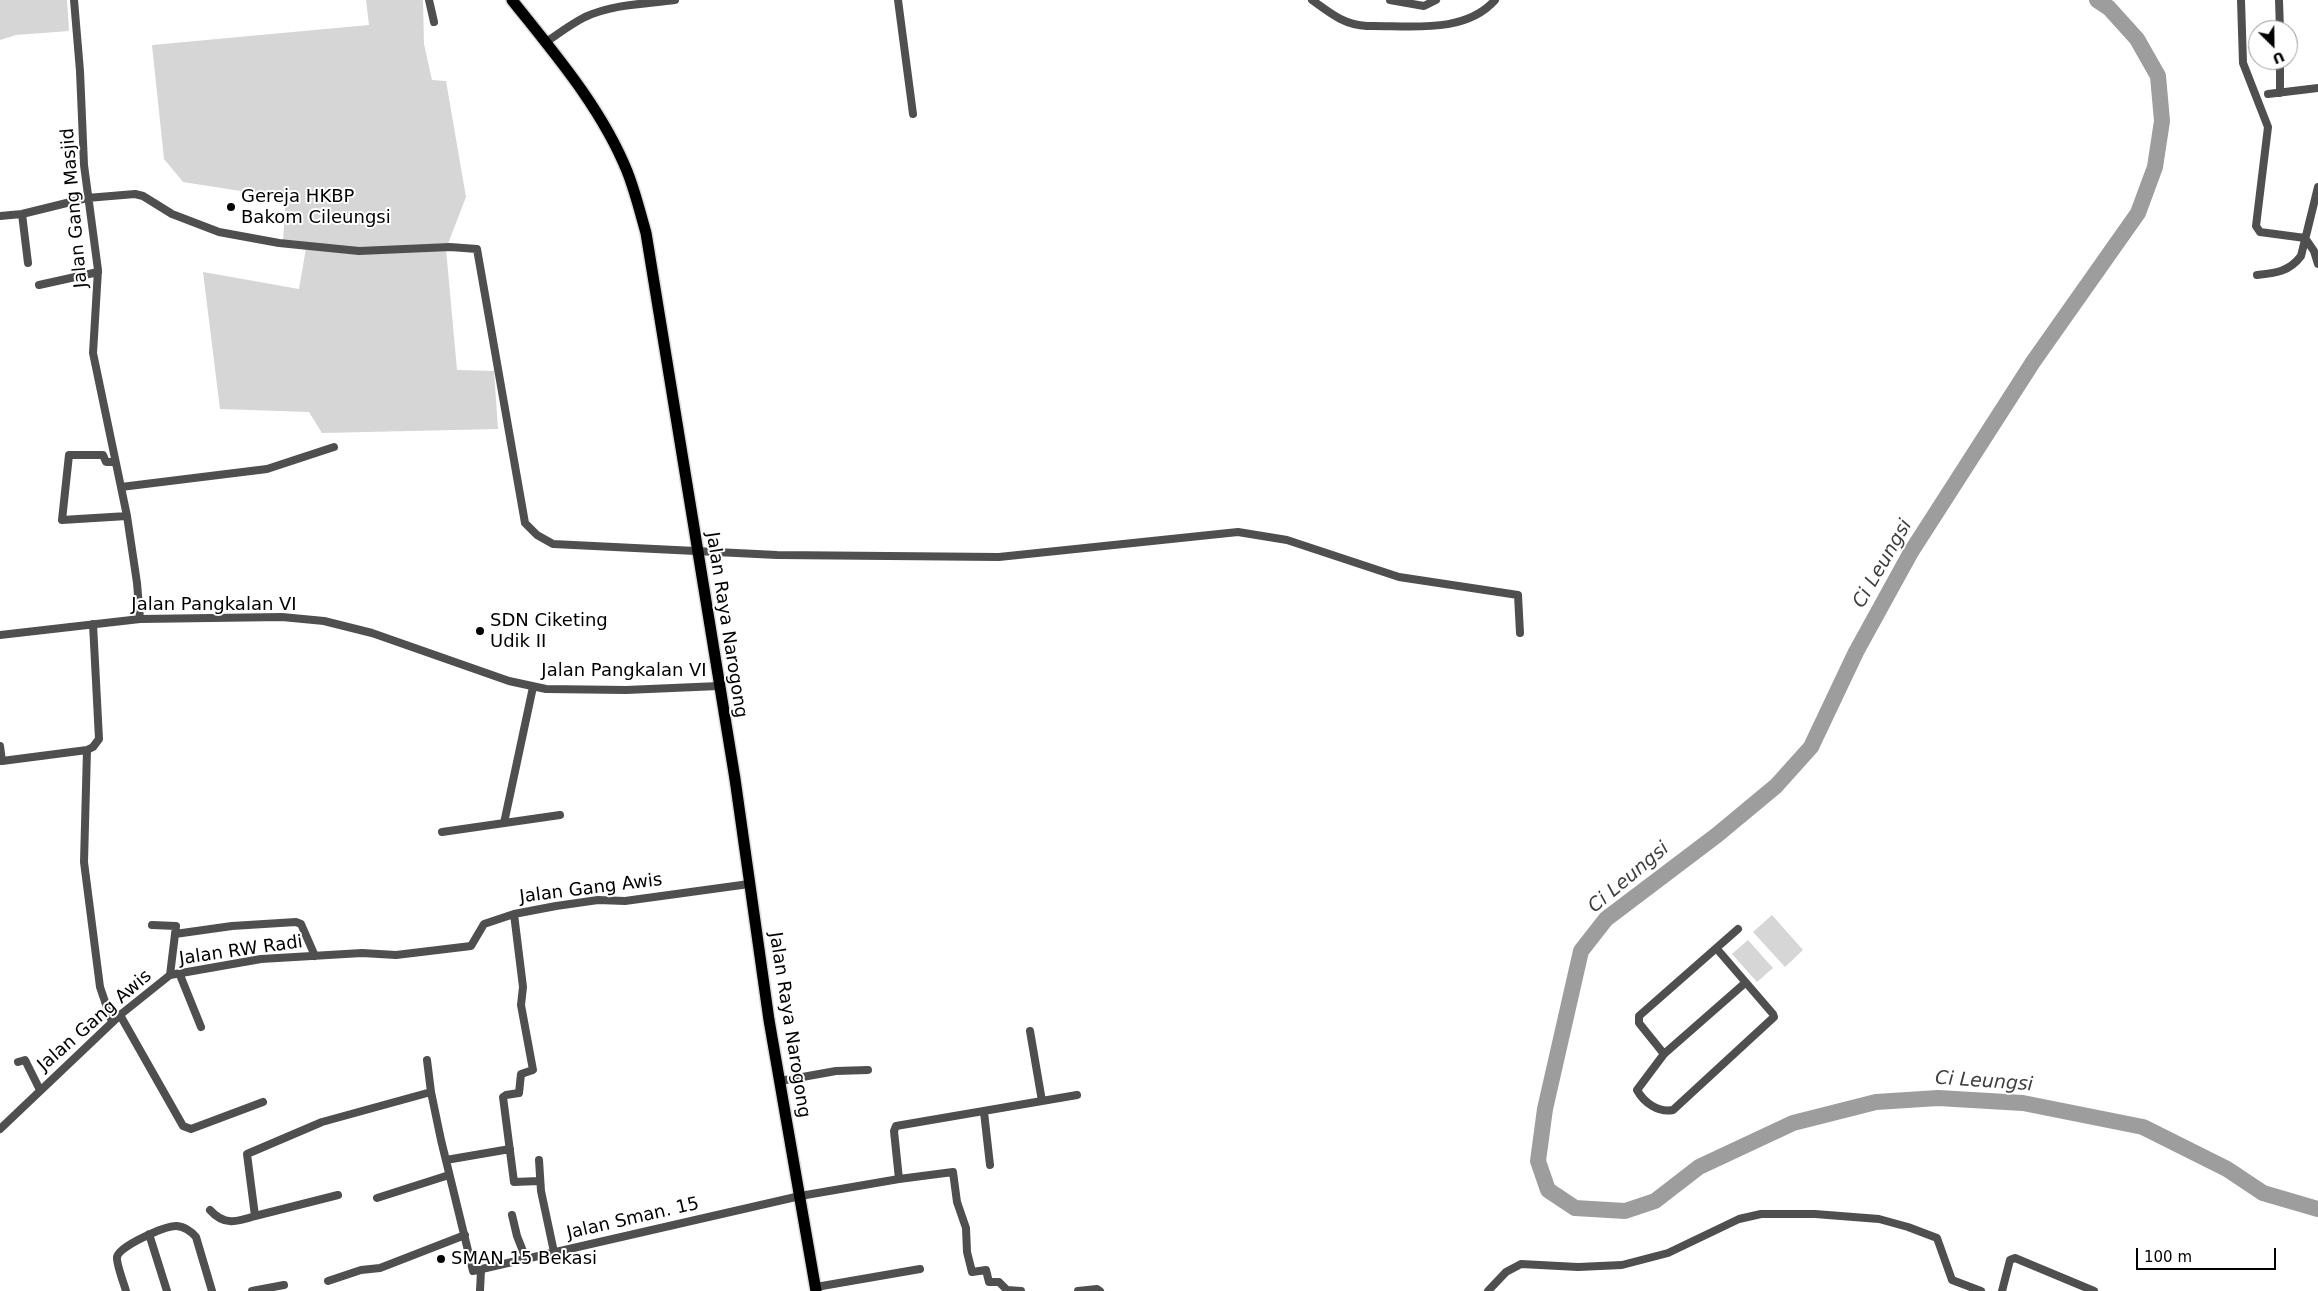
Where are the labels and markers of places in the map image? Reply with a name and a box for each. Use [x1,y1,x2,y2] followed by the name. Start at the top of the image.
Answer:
[241,186,391,228] place label: Gereja HKBP Bakom Cileungsi
[225,201,237,213] marker: Gereja HKBP Bakom Cileungsi
[490,610,608,652] place label: SDN Ciketing Udik II
[474,625,486,637] marker: SDN Ciketing Udik II
[451,1248,597,1270] place label: SMAN 15 Bekasi
[435,1253,447,1265] marker: SMAN 15 Bekasi

